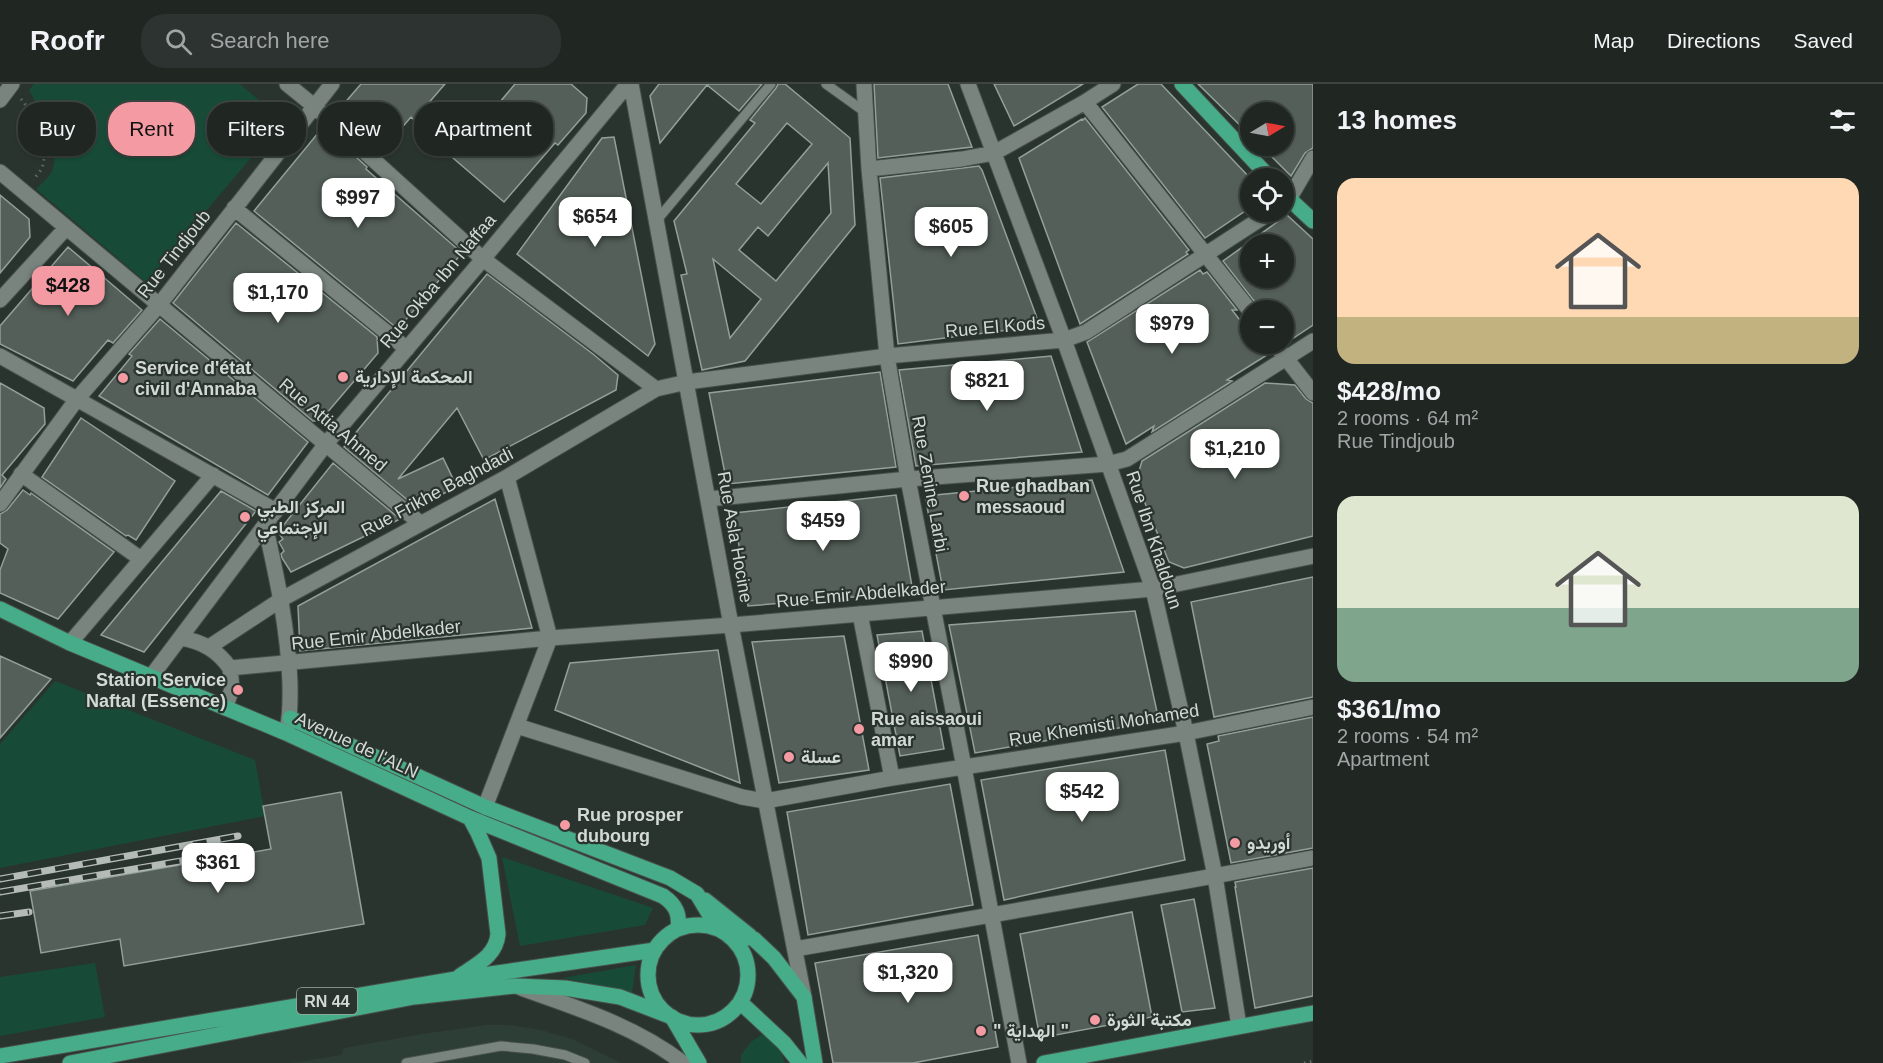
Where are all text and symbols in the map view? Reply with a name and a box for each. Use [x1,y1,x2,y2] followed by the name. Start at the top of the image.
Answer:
[141,14,561,68] search box
[30,25,105,56] text: Roofr
[162,25,195,58] icon: search
[210,28,330,53] text: Search here
[1593,29,1634,52] text: Map
[1667,29,1760,52] text: Directions
[1793,29,1853,52] text: Saved
[18,102,96,156] chip: Buy
[108,102,195,156] chip: Rent
[207,102,306,156] chip: Filters
[318,102,402,156] chip: New
[414,102,553,156] chip: Apartment
[1240,102,1294,156] north arrow
[1240,102,1294,354] map controls
[1826,104,1859,137] icon: filters
[1337,105,1457,135] text: 13 homes
[1240,168,1294,222] button: locate
[322,178,394,229] pin: $997
[336,186,380,208] text: $997
[559,197,631,248] pin: $654
[573,205,617,227] text: $654
[133,206,215,302] street label: Rue Tindjoub
[915,207,987,258] pin: $605
[376,209,501,352] street label: Rue Okba Ibn Naffaa
[929,215,973,237] text: $605
[1544,217,1652,325] icon: home
[1240,234,1294,288] button: +
[32,266,104,317] pin: $428
[229,273,327,324] pin: $1,170
[46,274,90,296] text: $428
[247,281,309,303] text: $1,170
[1240,300,1294,354] button: −
[1136,304,1208,355] pin: $979
[1150,312,1194,334] text: $979
[944,313,1046,341] street label: Rue El Kods
[135,358,257,399] place label: Service d'état civil d'Annaba
[951,361,1023,412] pin: $821
[355,367,473,389] place label: المحكمة الإدارية
[965,369,1009,391] text: $821
[336,370,350,384] marker: المحكمة الإدارية
[116,371,130,385] marker: Service d'état civil d'Annaba
[275,374,391,476] street label: Rue Attia Ahmed
[1337,376,1441,406] text: $428/mo
[1337,407,1478,429] text: 2 rooms · 64 m²
[908,414,952,554] street label: Rue Zenine Larbi
[1186,429,1284,480] pin: $1,210
[1337,430,1455,452] text: Rue Tindjoub
[1204,437,1266,459] text: $1,210
[358,443,516,541] street label: Rue Frikhe Baghdadi
[1122,468,1186,612] street label: Rue Ibn Khaldoun
[714,470,756,604] street label: Rue Asla Hocine
[976,476,1090,517] place label: Rue ghadban messaoud
[957,489,971,503] marker: Rue ghadban messaoud
[257,497,345,543] place label: المركز الطبي الإجتماعي
[787,501,859,552] pin: $459
[801,509,845,531] text: $459
[238,510,252,524] marker: المركز الطبي الإجتماعي
[1544,535,1652,643] icon: home
[775,577,947,611] street label: Rue Emir Abdelkader
[290,616,462,654] street label: Rue Emir Abdelkader
[875,642,947,693] pin: $990
[889,650,933,672] text: $990
[86,670,226,711] place label: Station Service Naftal (Essence)
[231,683,245,697] marker: Station Service Naftal (Essence)
[1337,694,1441,724] text: $361/mo
[1008,700,1200,750] street label: Rue Khemisti Mohamed
[292,708,422,782] street label: Avenue de l'ALN
[871,709,982,750] place label: Rue aissaoui amar
[852,722,866,736] marker: Rue aissaoui amar
[1337,725,1478,747] text: 2 rooms · 54 m²
[801,747,841,767] place label: عسلة
[1337,748,1429,770] text: Apartment
[782,750,796,764] marker: عسلة
[1046,772,1118,823] pin: $542
[1060,780,1104,802] text: $542
[577,805,683,846] place label: Rue prosper dubourg
[558,818,572,832] marker: Rue prosper dubourg
[1247,833,1291,854] place label: أوريدو
[1228,836,1242,850] marker: أوريدو
[182,843,254,894] pin: $361
[196,851,240,873] text: $361
[859,953,957,1004] pin: $1,320
[877,961,939,983] text: $1,320
[297,988,357,1014] road number: RN 44
[1107,1010,1192,1031] place label: مكتبة الثورة
[1088,1013,1102,1027] marker: مكتبة الثورة
[993,1021,1069,1042] place label: " الهداية "
[974,1024,988,1038] marker: " الهداية "

